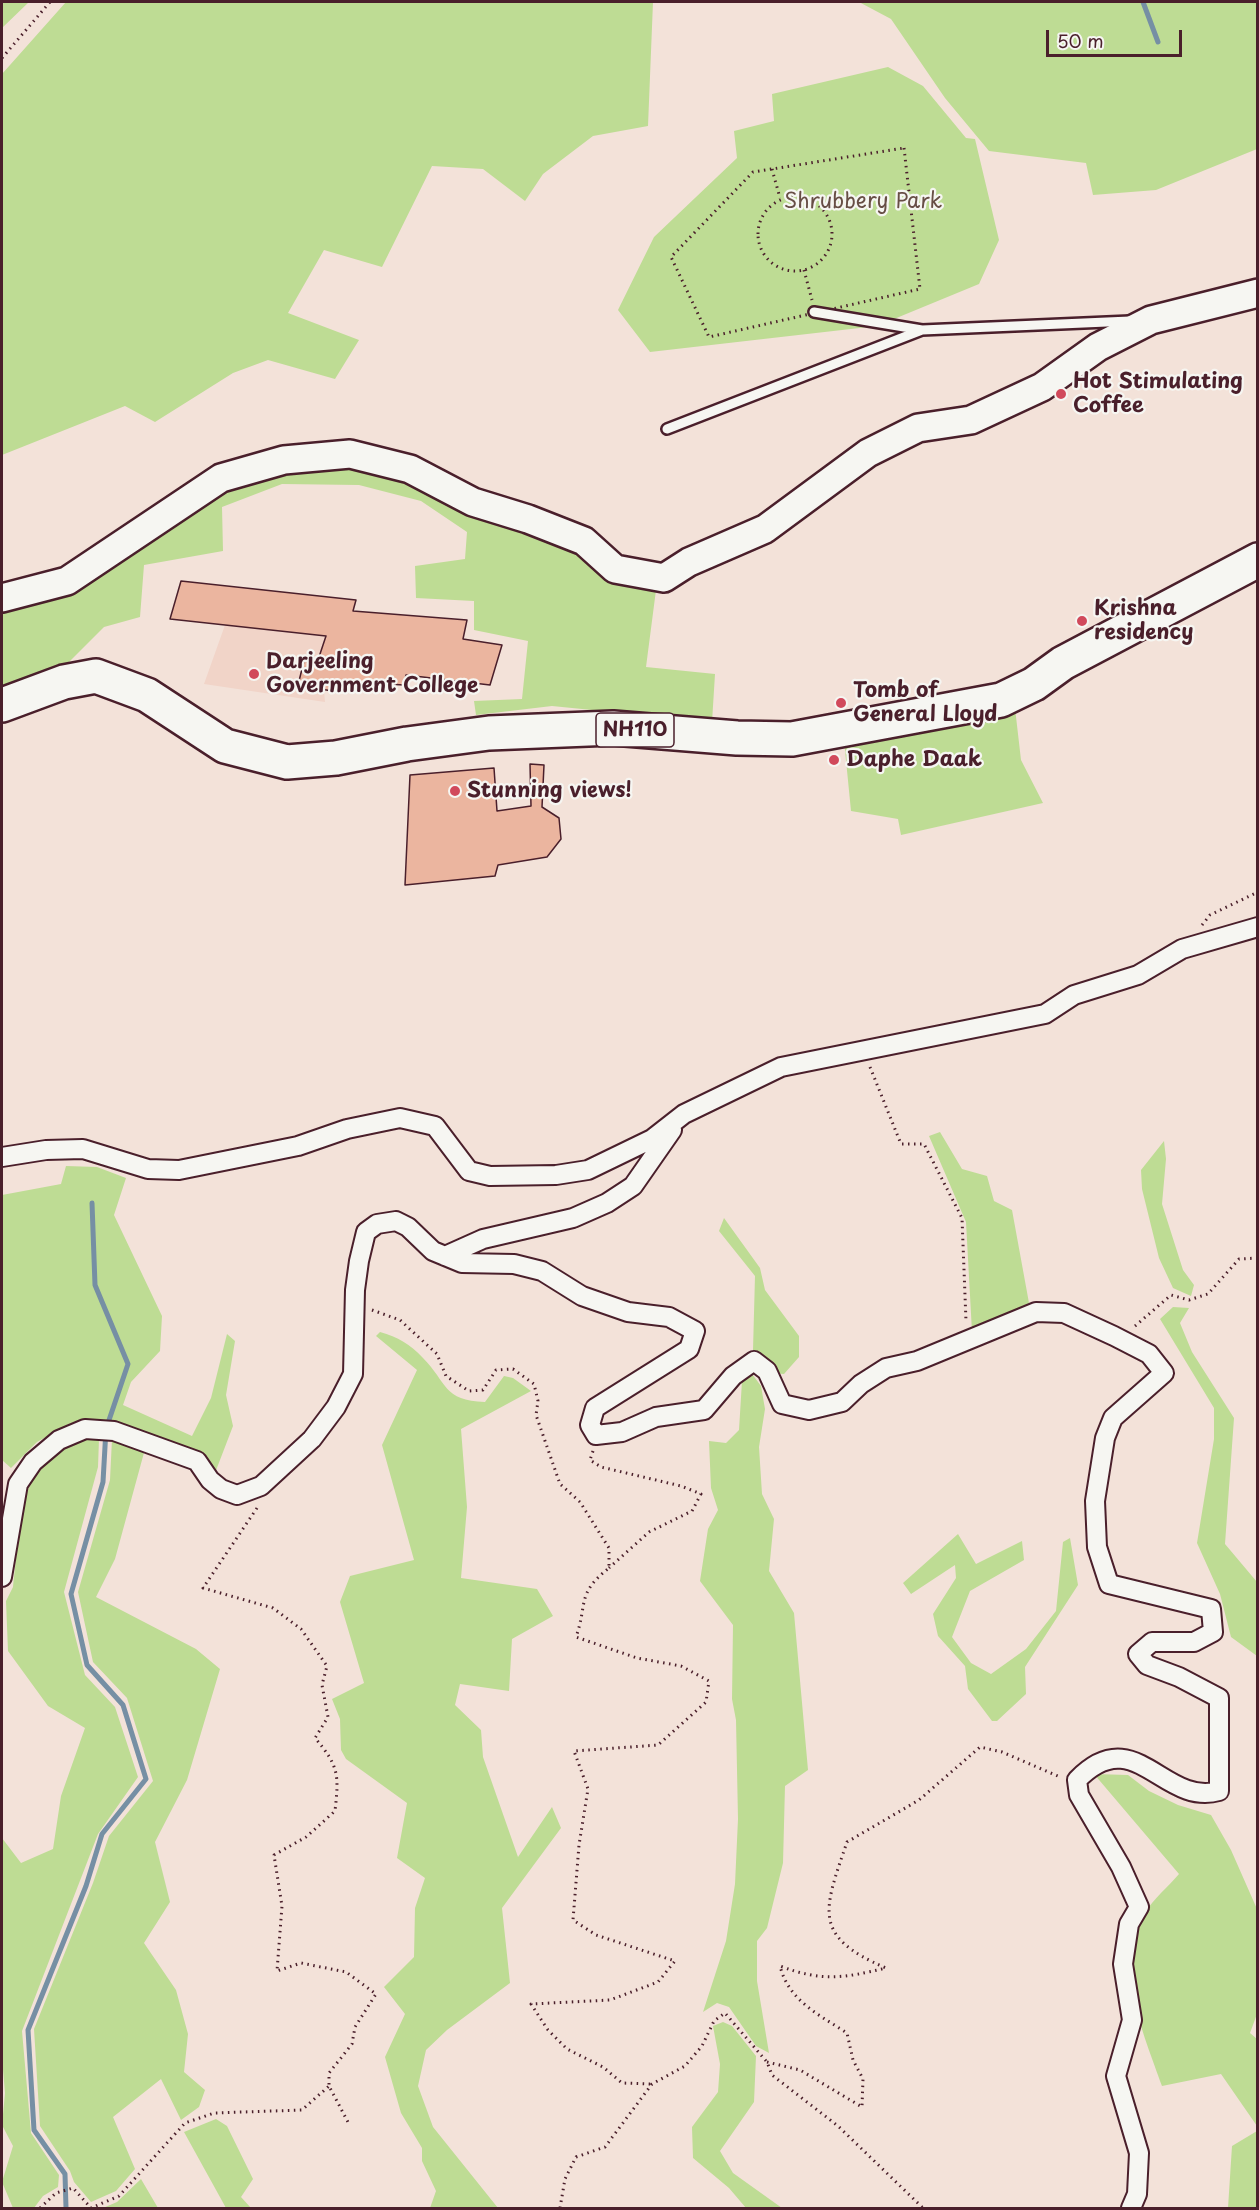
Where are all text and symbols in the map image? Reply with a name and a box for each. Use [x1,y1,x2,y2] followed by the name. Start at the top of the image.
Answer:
[1049,18,1186,56] scale bar
[1057,27,1104,54] text: 50 m
[784,189,942,215] park label: Shrubbery Park
[1073,369,1243,419] place label: Hot Stimulating Coffee
[1054,387,1068,401] marker: Hot Stimulating Coffee
[1094,596,1193,646] place label: Krishna residency
[1075,614,1089,628] marker: Krishna residency
[266,649,478,699] place label: Darjeeling Government College
[247,667,261,681] marker: Darjeeling Government College
[853,678,997,728] place label: Tomb of General Lloyd
[834,696,848,710] marker: Tomb of General Lloyd
[596,713,674,747] road number: NH110
[846,747,982,773] place label: Daphe Daak
[827,753,841,767] marker: Daphe Daak
[467,778,632,804] place label: Stunning views!
[448,784,462,798] marker: Stunning views!

